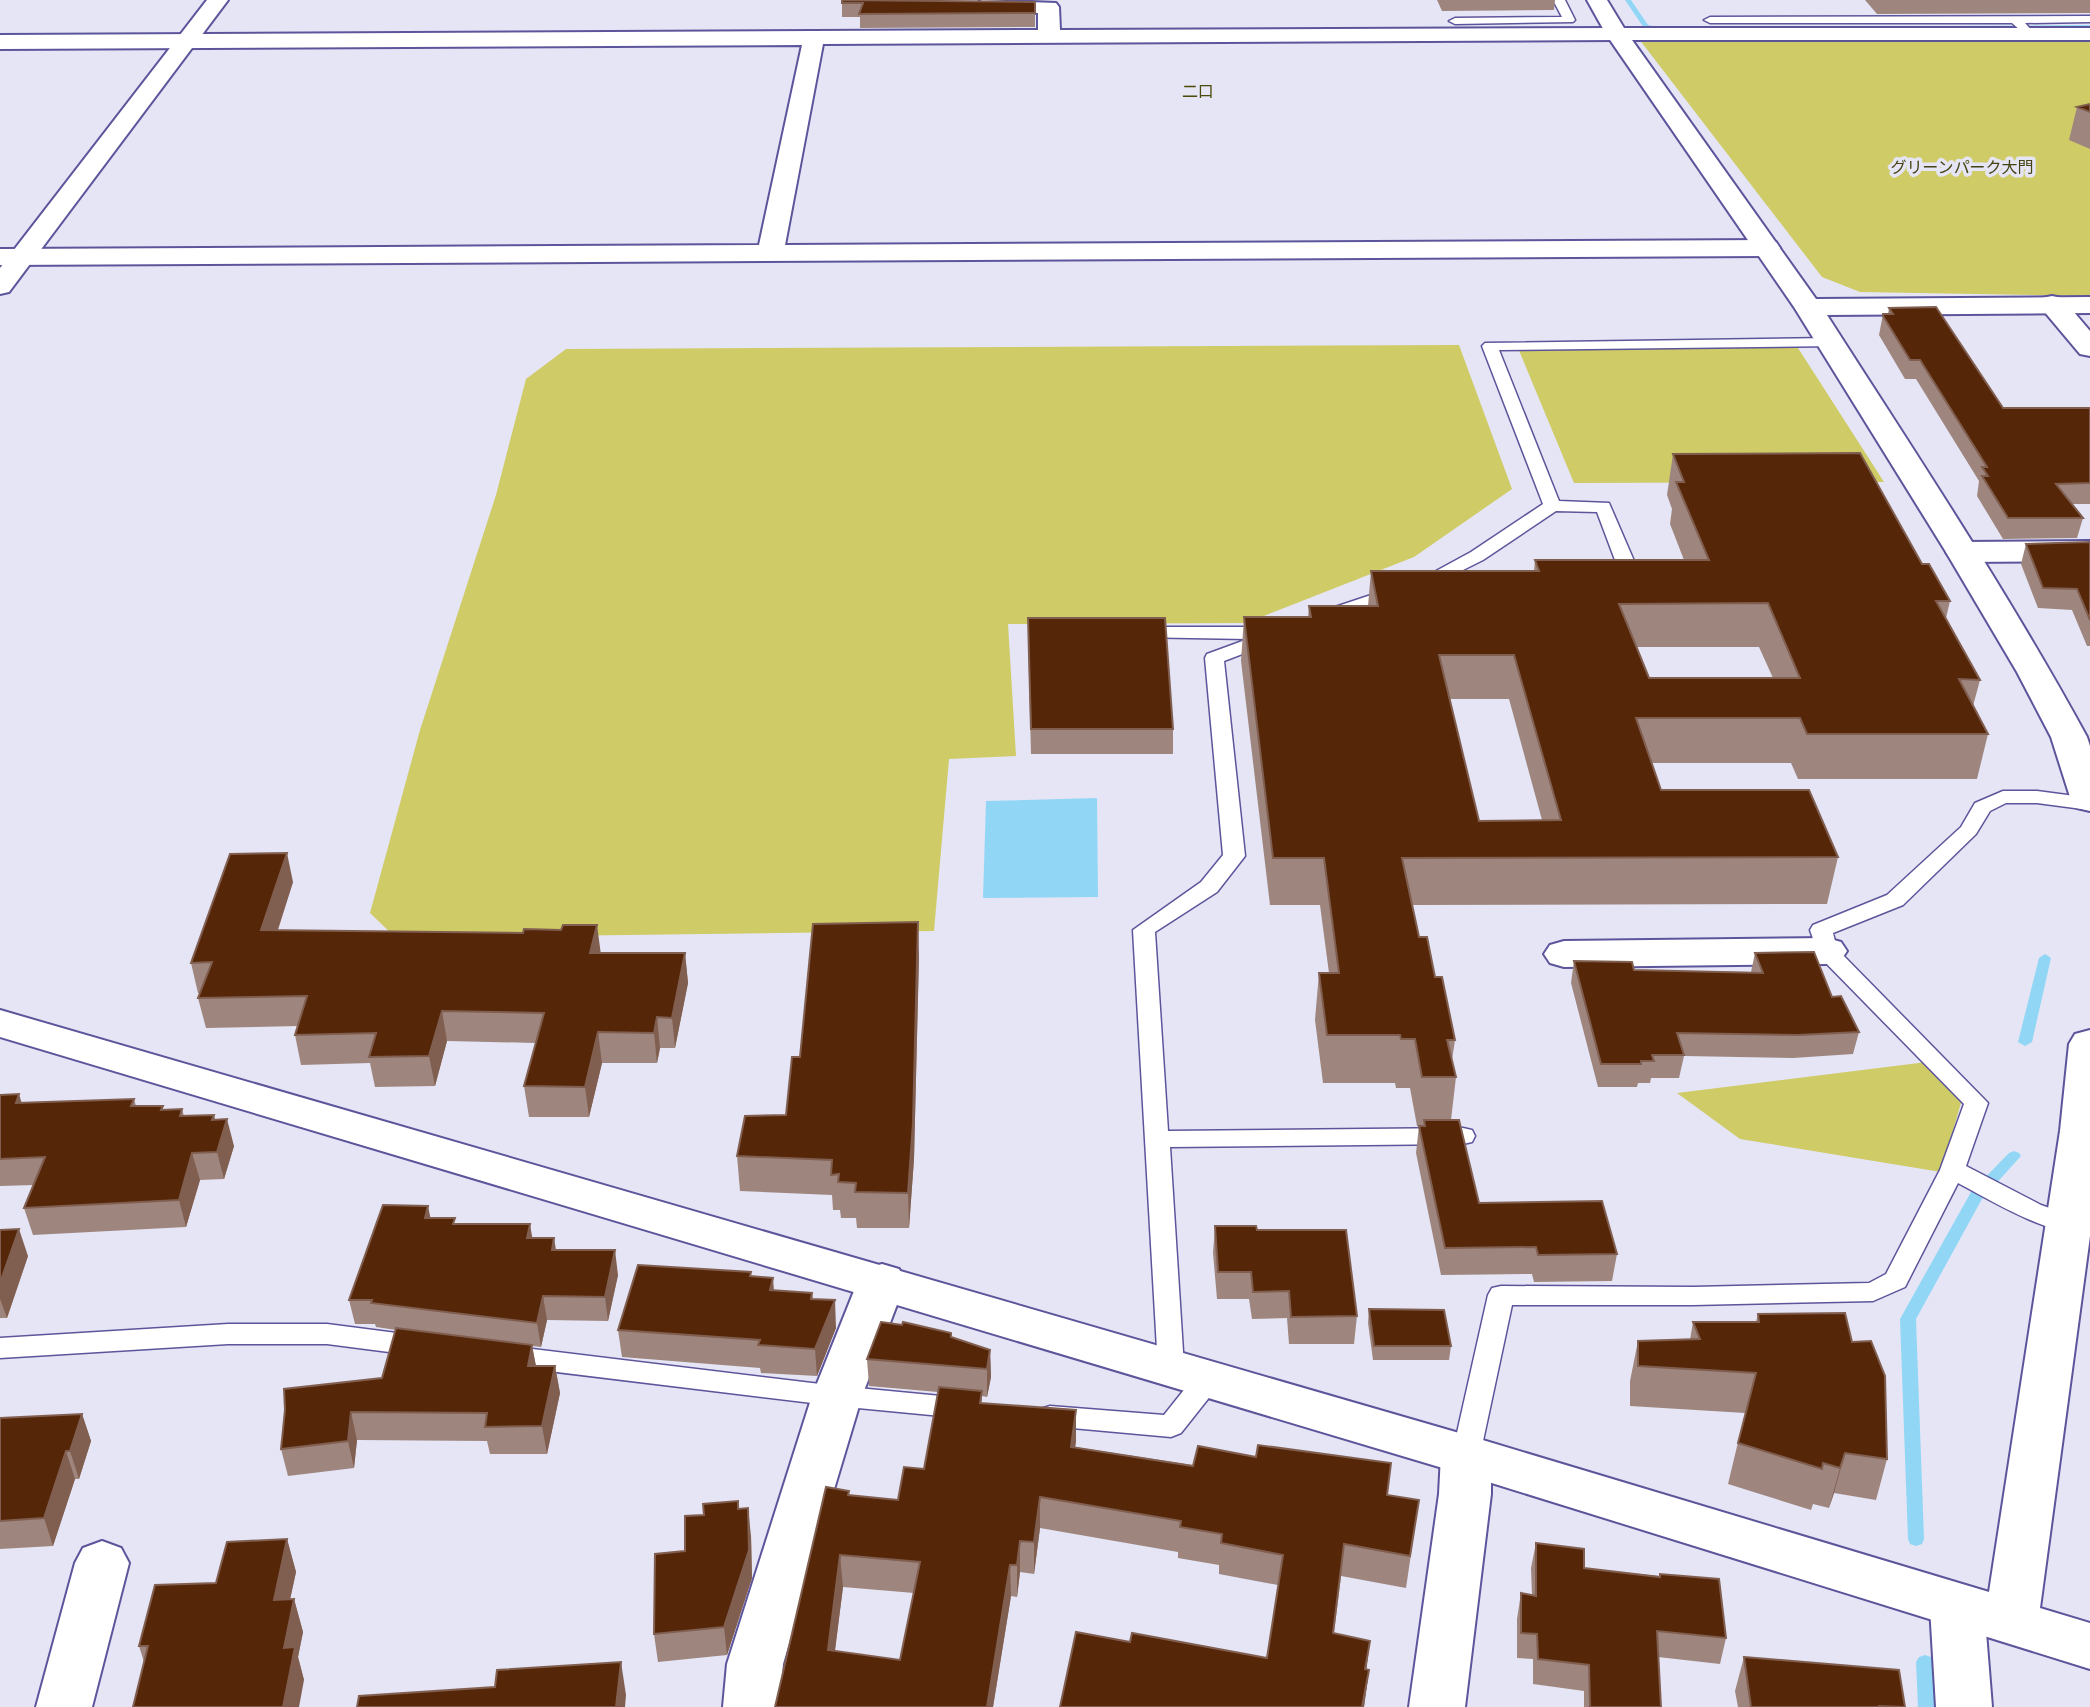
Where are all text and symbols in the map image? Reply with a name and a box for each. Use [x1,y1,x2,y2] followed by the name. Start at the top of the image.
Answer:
[1182,82,1214,101] district label: 二口
[1890,158,2034,177] park label: グリーンパーク大門

